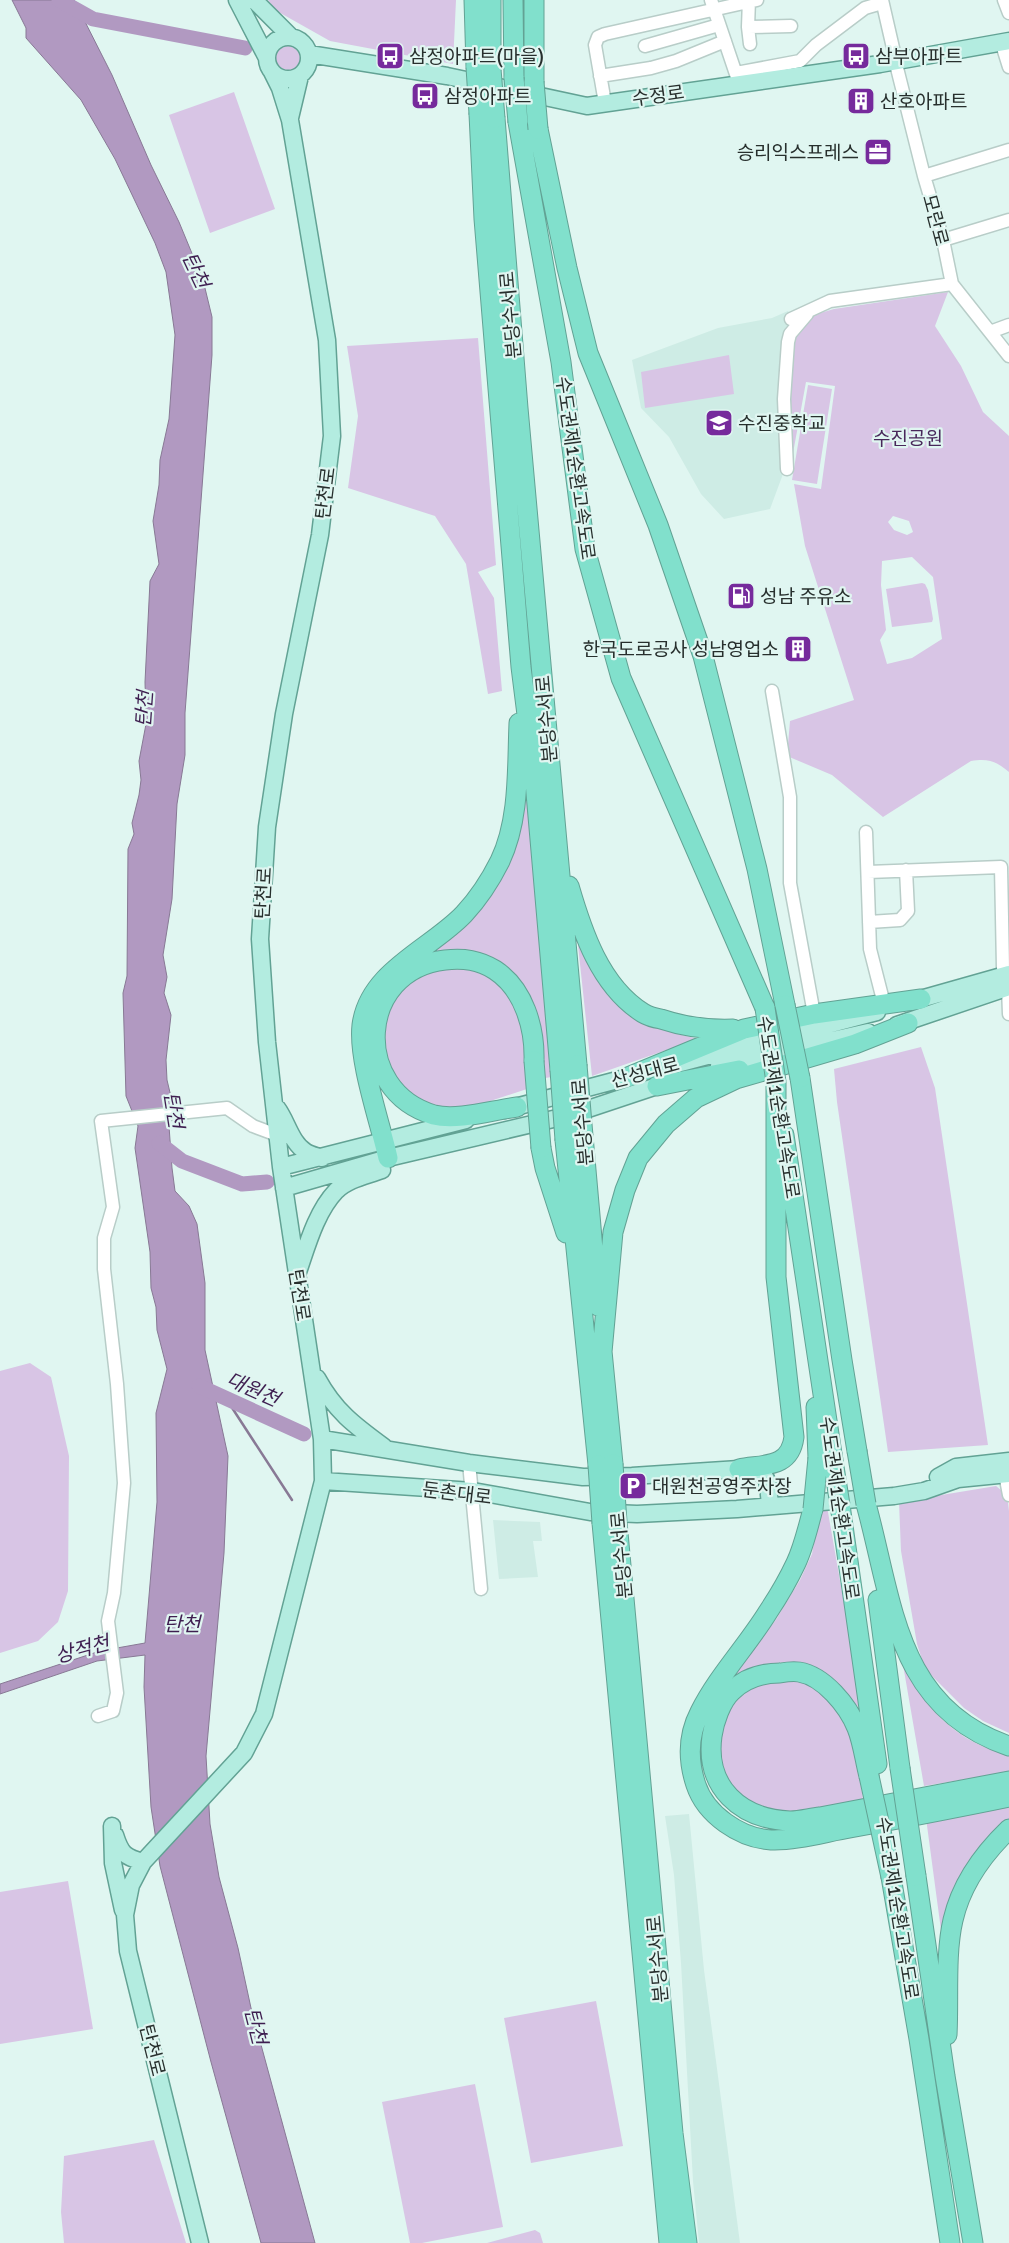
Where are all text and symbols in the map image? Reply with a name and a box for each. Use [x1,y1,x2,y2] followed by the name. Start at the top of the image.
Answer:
[375,41,405,71] bus stop icon: 삼정아파트(마을)
[841,41,871,71] bus stop icon: 삼부아파트
[409,45,544,69] place label: 삼정아파트(마을)
[875,45,962,69] place label: 삼부아파트
[630,80,686,112] street label: 수정로
[410,81,440,111] bus stop icon: 삼정아파트
[444,85,531,109] place label: 삼정아파트
[846,86,876,116] building icon: 산호아파트
[880,90,967,114] place label: 산호아파트
[863,137,893,167] office icon: 승리익스프레스
[737,141,859,165] place label: 승리익스프레스
[917,192,953,249] street label: 모란로
[176,248,216,295] water label: 탄천
[495,270,527,359] street label: 분당수서로
[550,375,600,561] street label: 수도권제1순환고속도로
[704,408,734,438] school or university icon: 수진중학교
[738,412,825,436] place label: 수진중학교
[873,427,943,451] park label: 수진공원
[311,466,341,521] street label: 탄천로
[726,581,756,611] fuel station icon: 성남 주유소
[760,585,852,609] place label: 성남 주유소
[783,634,813,664] building icon: 한국도로공사 성남영업소
[583,638,779,662] place label: 한국도로공사 성남영업소
[531,674,563,763] street label: 분당수서로
[131,687,158,728] water label: 탄천
[251,866,277,920] street label: 탄천로
[752,1014,804,1200] street label: 수도권제1순환고속도로
[608,1052,682,1094] street label: 산성대로
[567,1077,599,1166] street label: 분당수서로
[158,1090,189,1133] water label: 탄천
[283,1267,315,1323] street label: 탄천로
[222,1367,285,1413] water label: 대원천
[814,1415,864,1601] street label: 수도권제1순환고속도로
[618,1471,648,1501] parking icon: 대원천공영주차장
[652,1475,792,1499] place label: 대원천공영주차장
[421,1478,493,1510] street label: 둔촌대로
[606,1510,638,1599] street label: 분당수서로
[164,1612,203,1637] water label: 탄천
[52,1630,115,1669] water label: 상적천
[871,1815,923,2001] street label: 수도권제1순환고속도로
[642,1914,674,2003] street label: 분당수서로
[239,2005,273,2050] water label: 탄천
[134,2022,170,2079] street label: 탄천로

